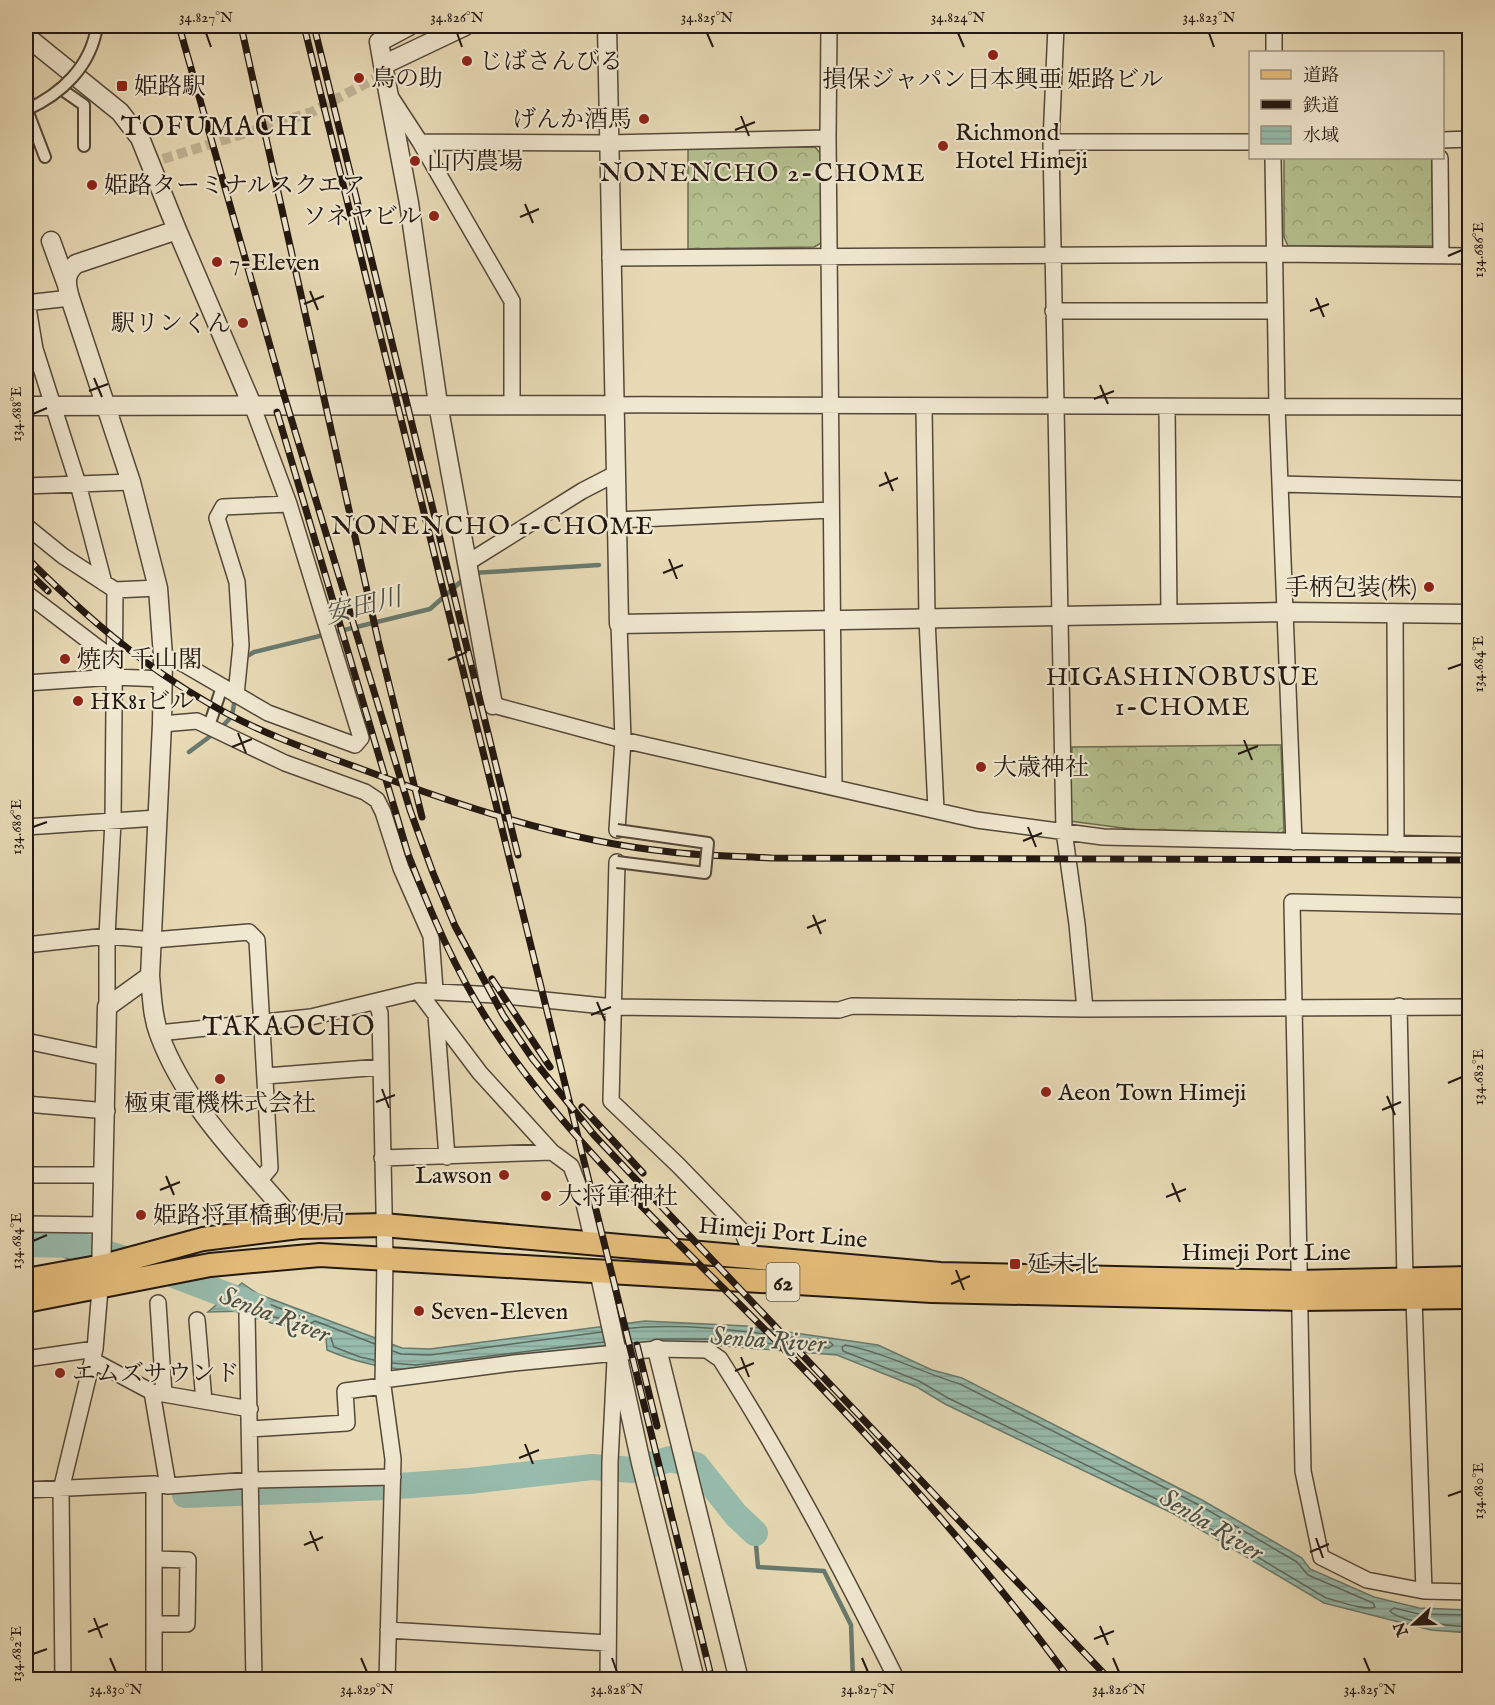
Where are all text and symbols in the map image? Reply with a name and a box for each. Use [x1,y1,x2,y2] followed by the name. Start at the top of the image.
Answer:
[179,8,233,27] text: 34.827°N
[430,8,484,27] text: 34.826°N
[681,8,733,27] text: 34.825°N
[931,8,985,27] text: 34.824°N
[1183,8,1235,27] text: 34.823°N
[479,47,623,78] place label: じばさんびる
[986,48,1000,62] marker: 損保ジャパン日本興亜 姫路ビル
[1249,51,1444,159] legend
[460,54,474,68] marker: じばさんびる
[371,64,443,95] place label: 鳥の助
[823,65,1163,96] place label: 損保ジャパン日本興亜 姫路ビル
[1303,65,1339,88] text: 道路
[352,71,366,85] marker: 鳥の助
[134,72,206,103] place label: 姫路駅
[115,79,129,93] marker: 姫路駅
[1303,95,1339,118] text: 鉄道
[512,105,632,136] place label: げんか酒馬
[121,111,313,145] district label: TOFUMACHI
[637,112,651,126] marker: げんか酒馬
[955,118,1088,177] place label: Richmond Hotel Himeji
[1303,125,1339,148] text: 水域
[936,139,950,153] marker: Richmond Hotel Himeji
[427,147,523,178] place label: 山内農場
[408,154,422,168] marker: 山内農場
[600,157,926,190] district label: NONENCHO 2-CHOME
[104,171,366,202] place label: 姫路ターミナルスクエア
[85,178,99,192] marker: 姫路ターミナルスクエア
[302,202,422,233] place label: ソネヤビル
[427,209,441,223] marker: ソネヤビル
[1469,222,1488,278] text: 134.686°E
[229,248,320,279] place label: 7-Eleven
[210,255,224,269] marker: 7-Eleven
[111,309,231,340] place label: 駅リンくん
[236,316,250,330] marker: 駅リンくん
[7,386,26,442] text: 134.688°E
[331,510,655,543] district label: NONENCHO 1-CHOME
[1285,573,1417,604] place label: 手柄包装(株)
[322,580,408,632] water label: 安田川
[1422,580,1436,594] marker: 手柄包装(株)
[1469,636,1488,692] text: 134.684°E
[77,645,202,676] place label: 焼肉 千山閣
[58,652,72,666] marker: 焼肉 千山閣
[1046,661,1320,724] district label: HIGASHINOBUSUE 1-CHOME
[90,687,194,718] place label: HK81ビル
[71,694,85,708] marker: HK81ビル
[993,753,1089,784] place label: 大歳神社
[974,760,988,774] marker: 大歳神社
[7,799,26,855] text: 134.686°E
[202,1011,376,1045] district label: TAKAOCHO
[1469,1049,1488,1105] text: 134.682°E
[213,1072,227,1086] marker: 極東電機株式会社
[1057,1078,1247,1109] place label: Aeon Town Himeji
[1039,1085,1053,1099] marker: Aeon Town Himeji
[124,1089,316,1120] place label: 極東電機株式会社
[415,1161,492,1192] place label: Lawson
[497,1168,511,1182] marker: Lawson
[558,1182,678,1213] place label: 大将軍神社
[539,1189,553,1203] marker: 大将軍神社
[153,1201,345,1232] place label: 姫路将軍橋郵便局
[134,1208,148,1222] marker: 姫路将軍橋郵便局
[697,1211,869,1256] street label: Himeji Port Line
[7,1213,26,1269] text: 134.684°E
[1181,1238,1351,1269] street label: Himeji Port Line
[1027,1250,1099,1281] place label: 延末北
[1008,1257,1022,1271] marker: 延末北
[766,1263,800,1301] road number: 62
[215,1279,335,1352] water label: Senba River
[431,1297,568,1328] place label: Seven-Eleven
[412,1304,426,1318] marker: Seven-Eleven
[709,1320,828,1361] water label: Senba River
[72,1359,240,1390] place label: エムズサウンド
[53,1366,67,1380] marker: エムズサウンド
[1469,1463,1488,1519] text: 134.680°E
[1153,1481,1270,1570] water label: Senba River
[1384,1594,1444,1654] north arrow
[1390,1619,1414,1640] text: N
[7,1626,26,1682] text: 134.682°E
[89,1680,143,1699] text: 34.830°N
[340,1680,394,1699] text: 34.829°N
[590,1680,644,1699] text: 34.828°N
[841,1680,895,1699] text: 34.827°N
[1092,1680,1146,1699] text: 34.826°N
[1344,1680,1396,1699] text: 34.825°N

